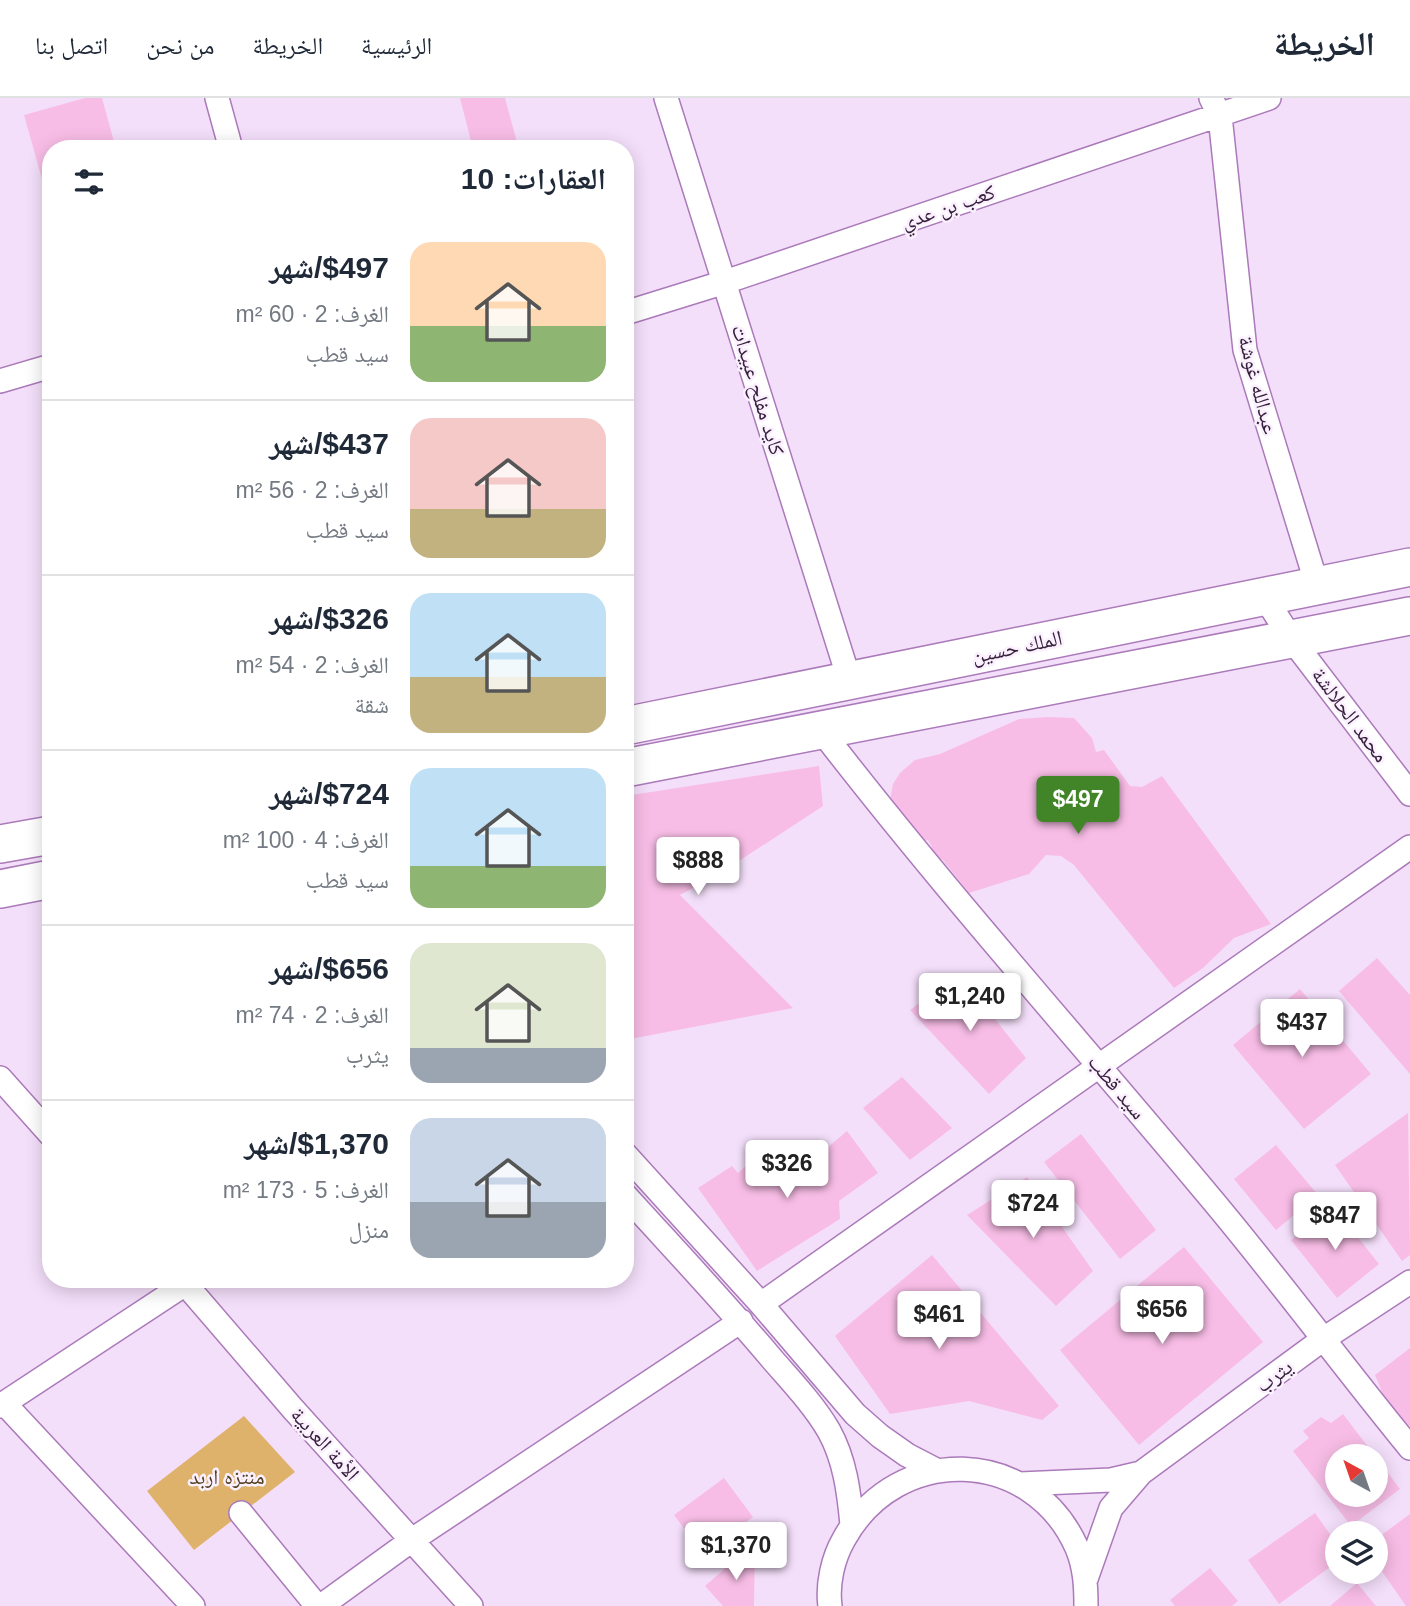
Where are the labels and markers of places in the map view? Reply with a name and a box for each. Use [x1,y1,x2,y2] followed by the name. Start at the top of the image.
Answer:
[1037,776,1119,836] pin: $497
[657,838,739,897] pin: $888
[913,974,1027,1033] pin: $1,240
[1261,1000,1343,1059] pin: $437
[746,1140,828,1200] pin: $326
[992,1180,1074,1240] pin: $724
[1294,1192,1376,1252] pin: $847
[1121,1286,1203,1346] pin: $656
[898,1292,980,1351] pin: $461
[679,1522,793,1582] pin: $1,370

